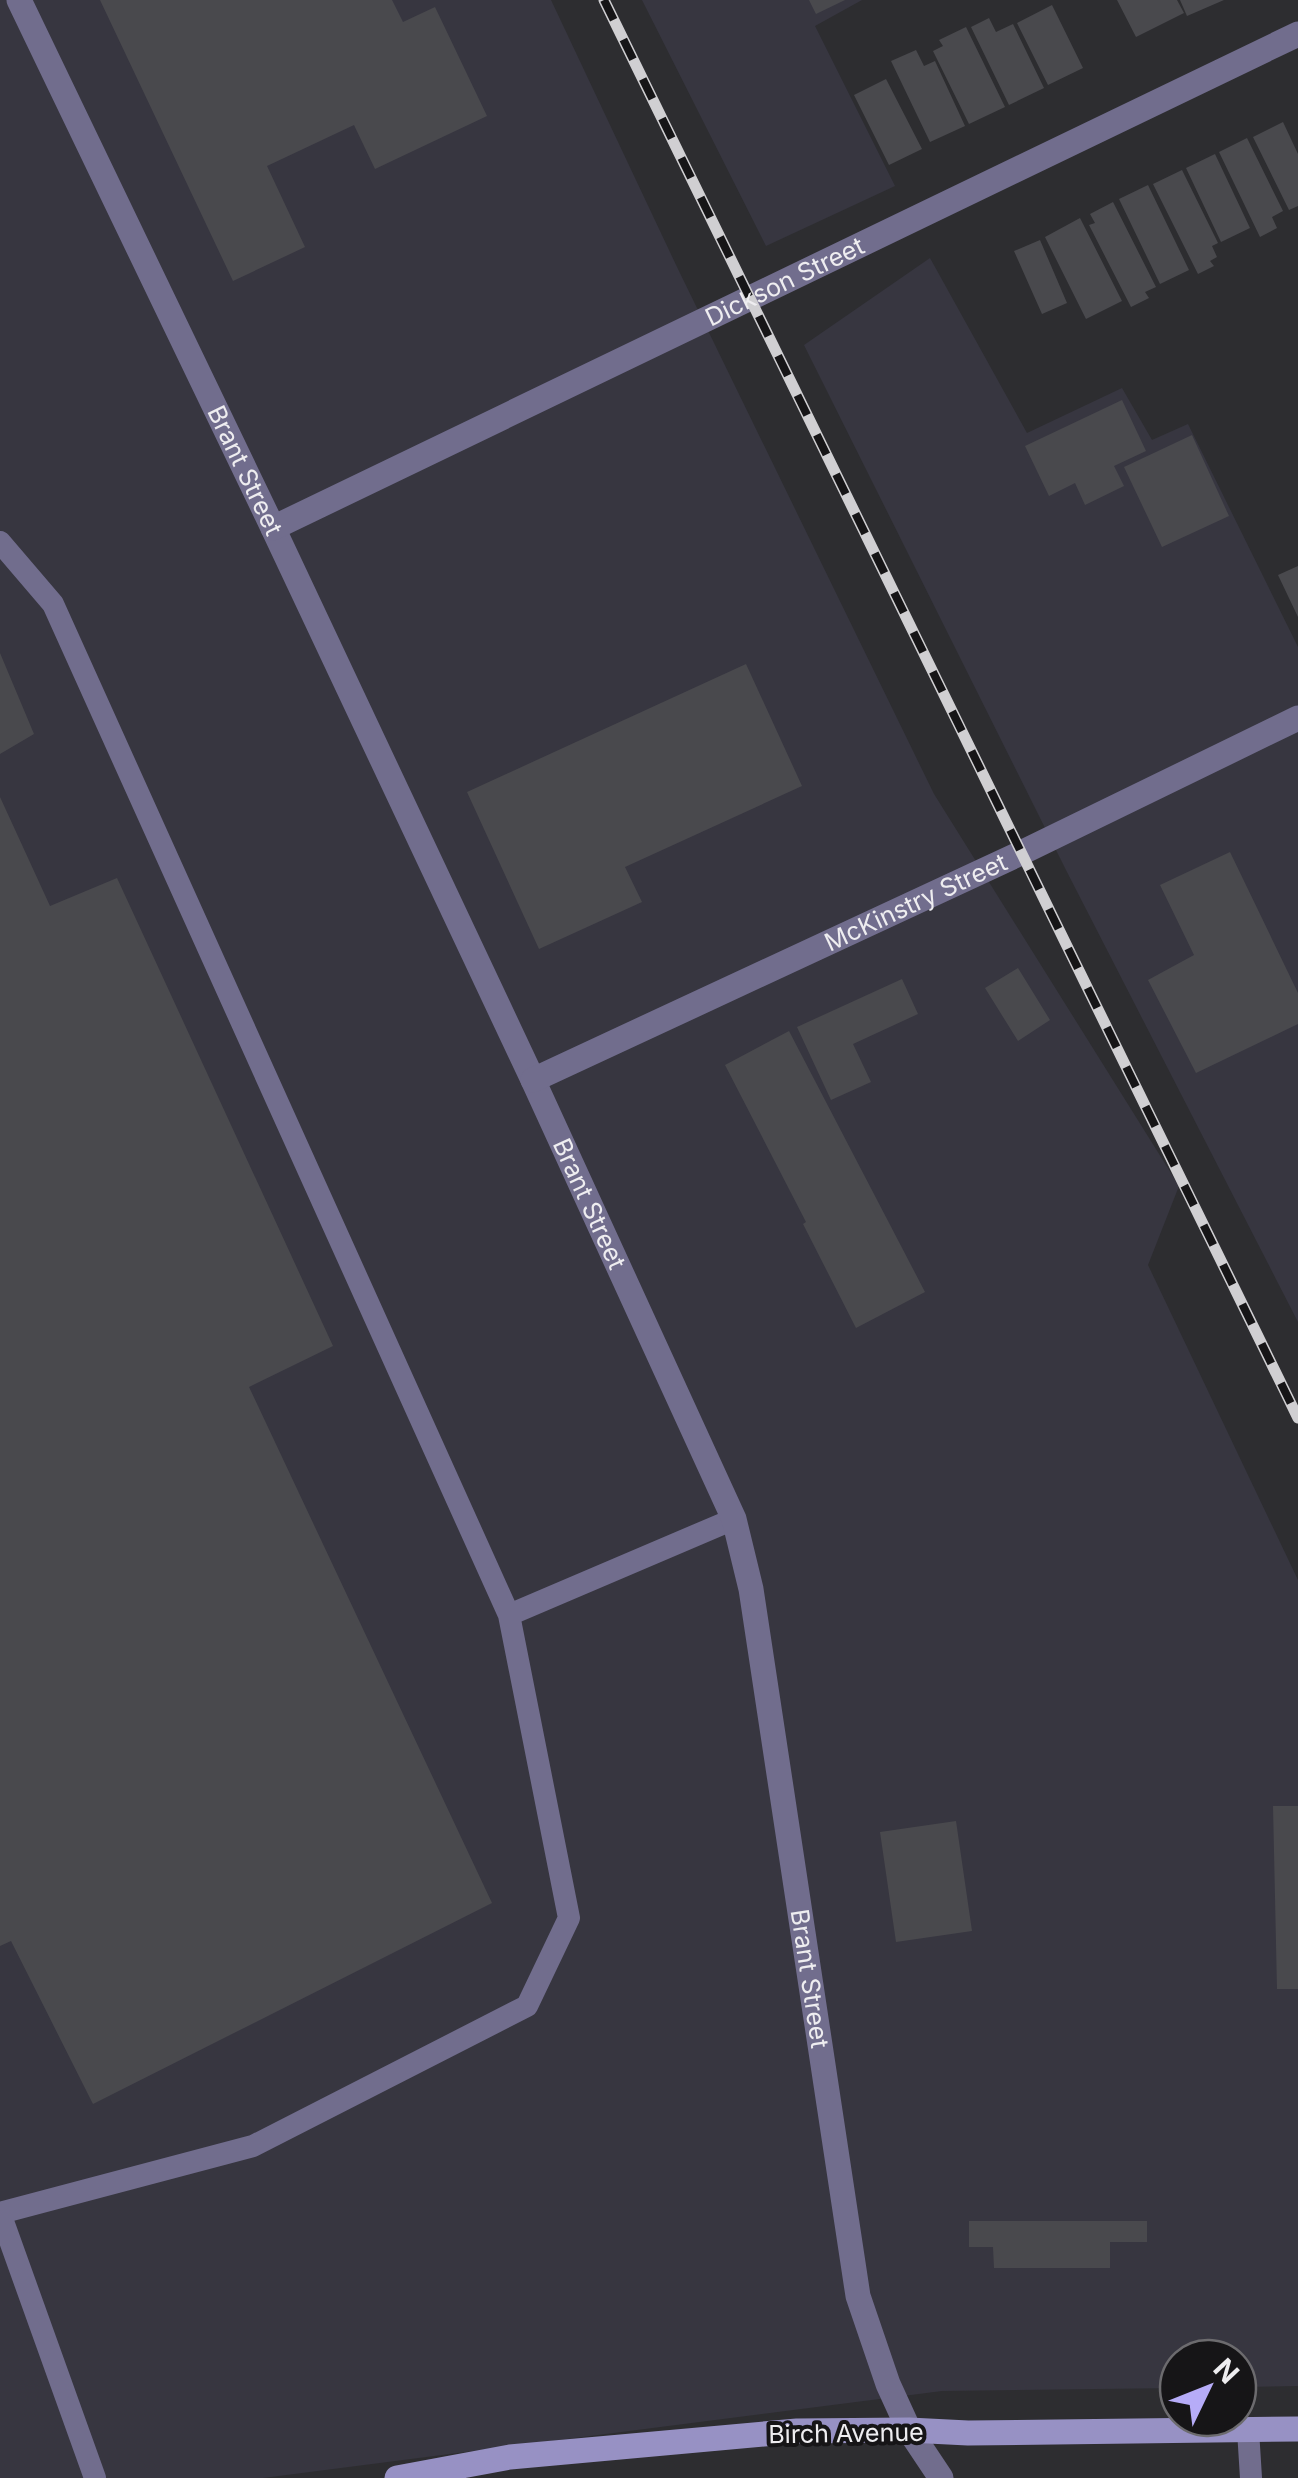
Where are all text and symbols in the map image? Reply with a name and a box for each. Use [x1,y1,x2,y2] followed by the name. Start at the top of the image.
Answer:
[700,230,869,332] street label: Dickson Street
[201,401,289,540] street label: Brant Street
[820,847,1012,957] street label: McKinstry Street
[547,1134,632,1274] street label: Brant Street
[785,1907,835,2050] street label: Brant Street
[1158,2338,1258,2438] north arrow
[1207,2352,1246,2390] text: N
[768,2417,924,2449] street label: Birch Avenue

